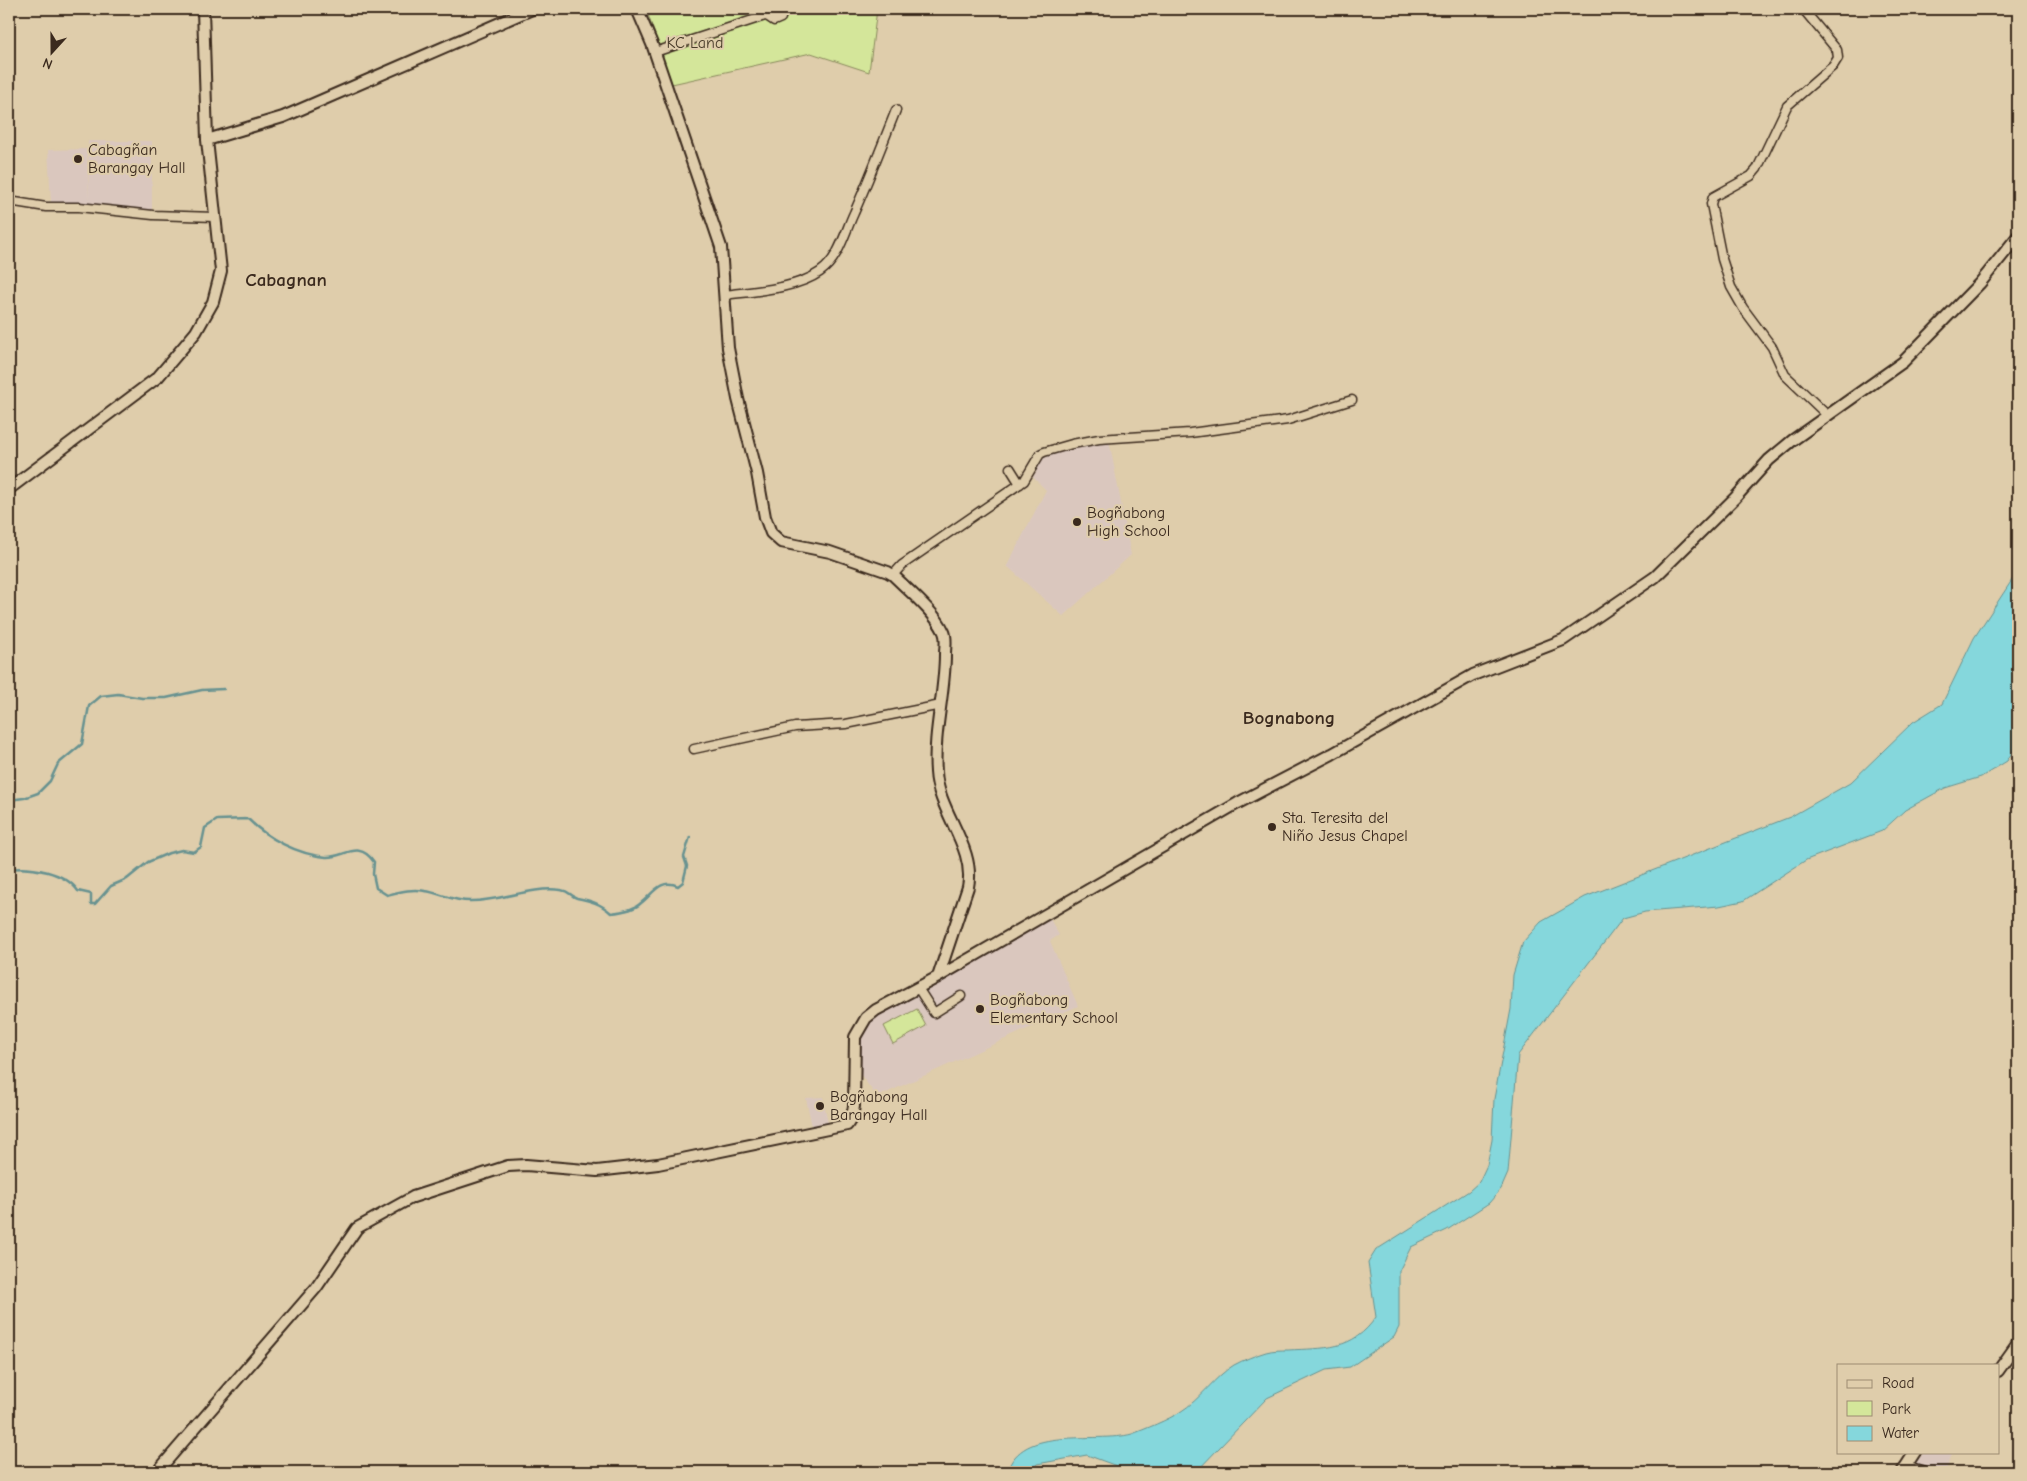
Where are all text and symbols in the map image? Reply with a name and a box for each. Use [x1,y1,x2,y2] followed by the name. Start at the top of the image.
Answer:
[28,28,78,78] north arrow
[667,34,723,52] park label: KC Land
[40,54,55,73] text: N
[88,141,185,177] place label: Cabagñan Barangay Hall
[72,153,84,165] marker: Cabagñan Barangay Hall
[245,269,327,291] district label: Cabagnan
[1087,504,1170,540] place label: Bogñabong High School
[1071,516,1083,528] marker: Bogñabong High School
[1243,707,1335,729] district label: Bognabong
[1282,809,1408,845] place label: Sta. Teresita del Niño Jesus Chapel
[1266,821,1278,833] marker: Sta. Teresita del Niño Jesus Chapel
[990,991,1118,1027] place label: Bogñabong Elementary School
[974,1003,986,1015] marker: Bogñabong Elementary School
[830,1088,927,1124] place label: Bogñabong Barangay Hall
[814,1100,826,1112] marker: Bogñabong Barangay Hall
[1837,1364,2000,1454] legend
[1882,1374,1914,1392] text: Road
[1882,1400,1911,1418] text: Park
[1882,1424,1919,1442] text: Water

